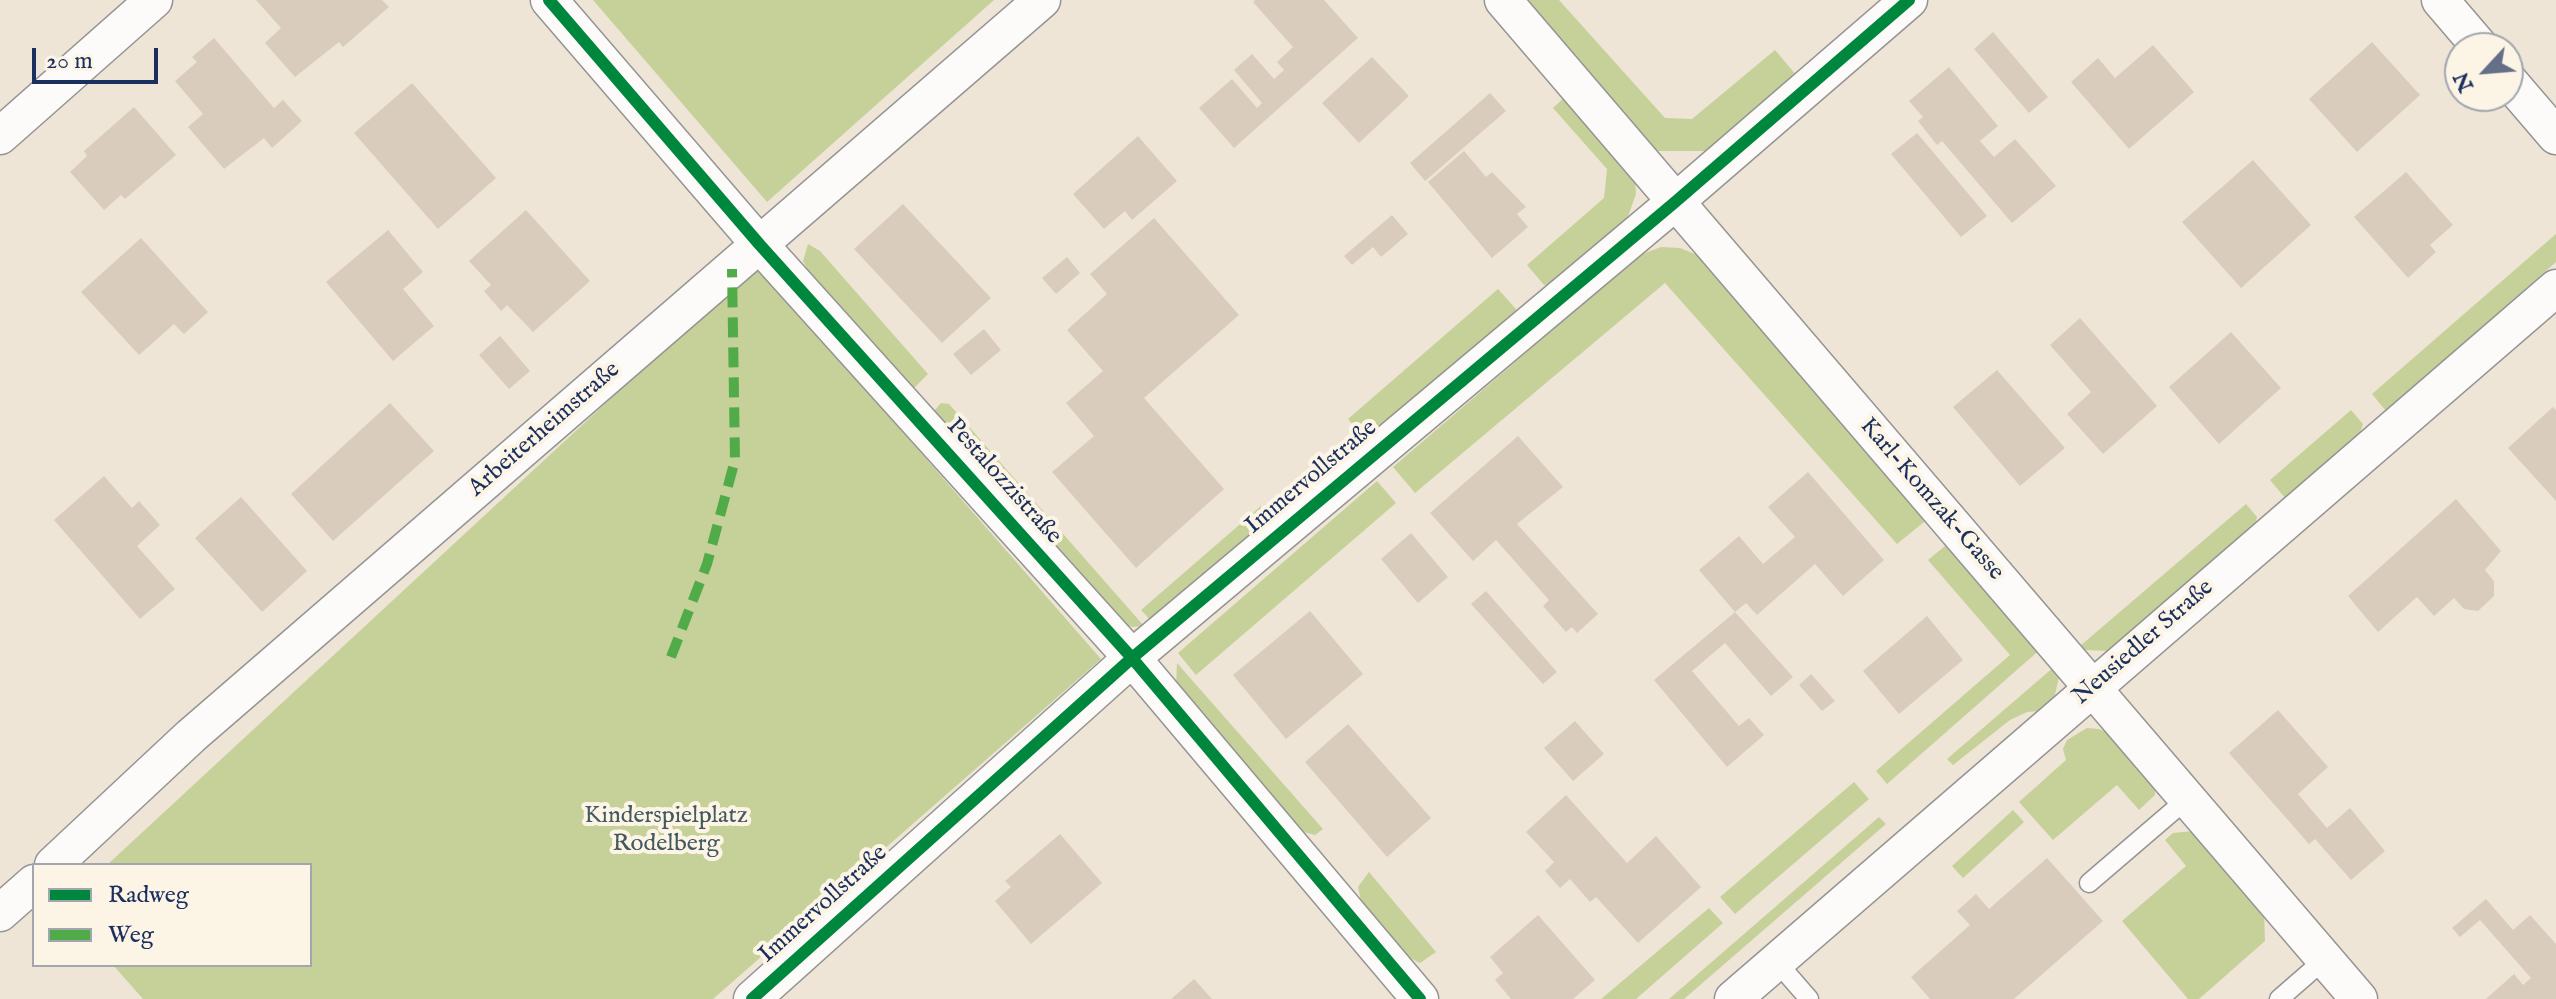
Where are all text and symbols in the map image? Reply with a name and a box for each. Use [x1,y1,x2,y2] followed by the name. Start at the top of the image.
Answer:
[36,32,162,82] scale bar
[2444,32,2524,112] north arrow
[46,46,93,77] text: 20 m
[2447,67,2481,96] text: N
[463,356,627,504] street label: Arbeiterheimstraße
[939,413,1067,551] street label: Pestalozzistraße
[1853,413,2009,587] street label: Karl-Komzak-Gasse
[1240,415,1384,541] street label: Immervollstraße
[2068,574,2220,712] street label: Neusiedler Straße
[584,803,748,859] park label: Kinderspielplatz Rodelberg
[754,840,894,970] street label: Immervollstraße
[32,863,312,967] legend
[108,880,189,911] text: Radweg
[108,920,154,951] text: Weg

